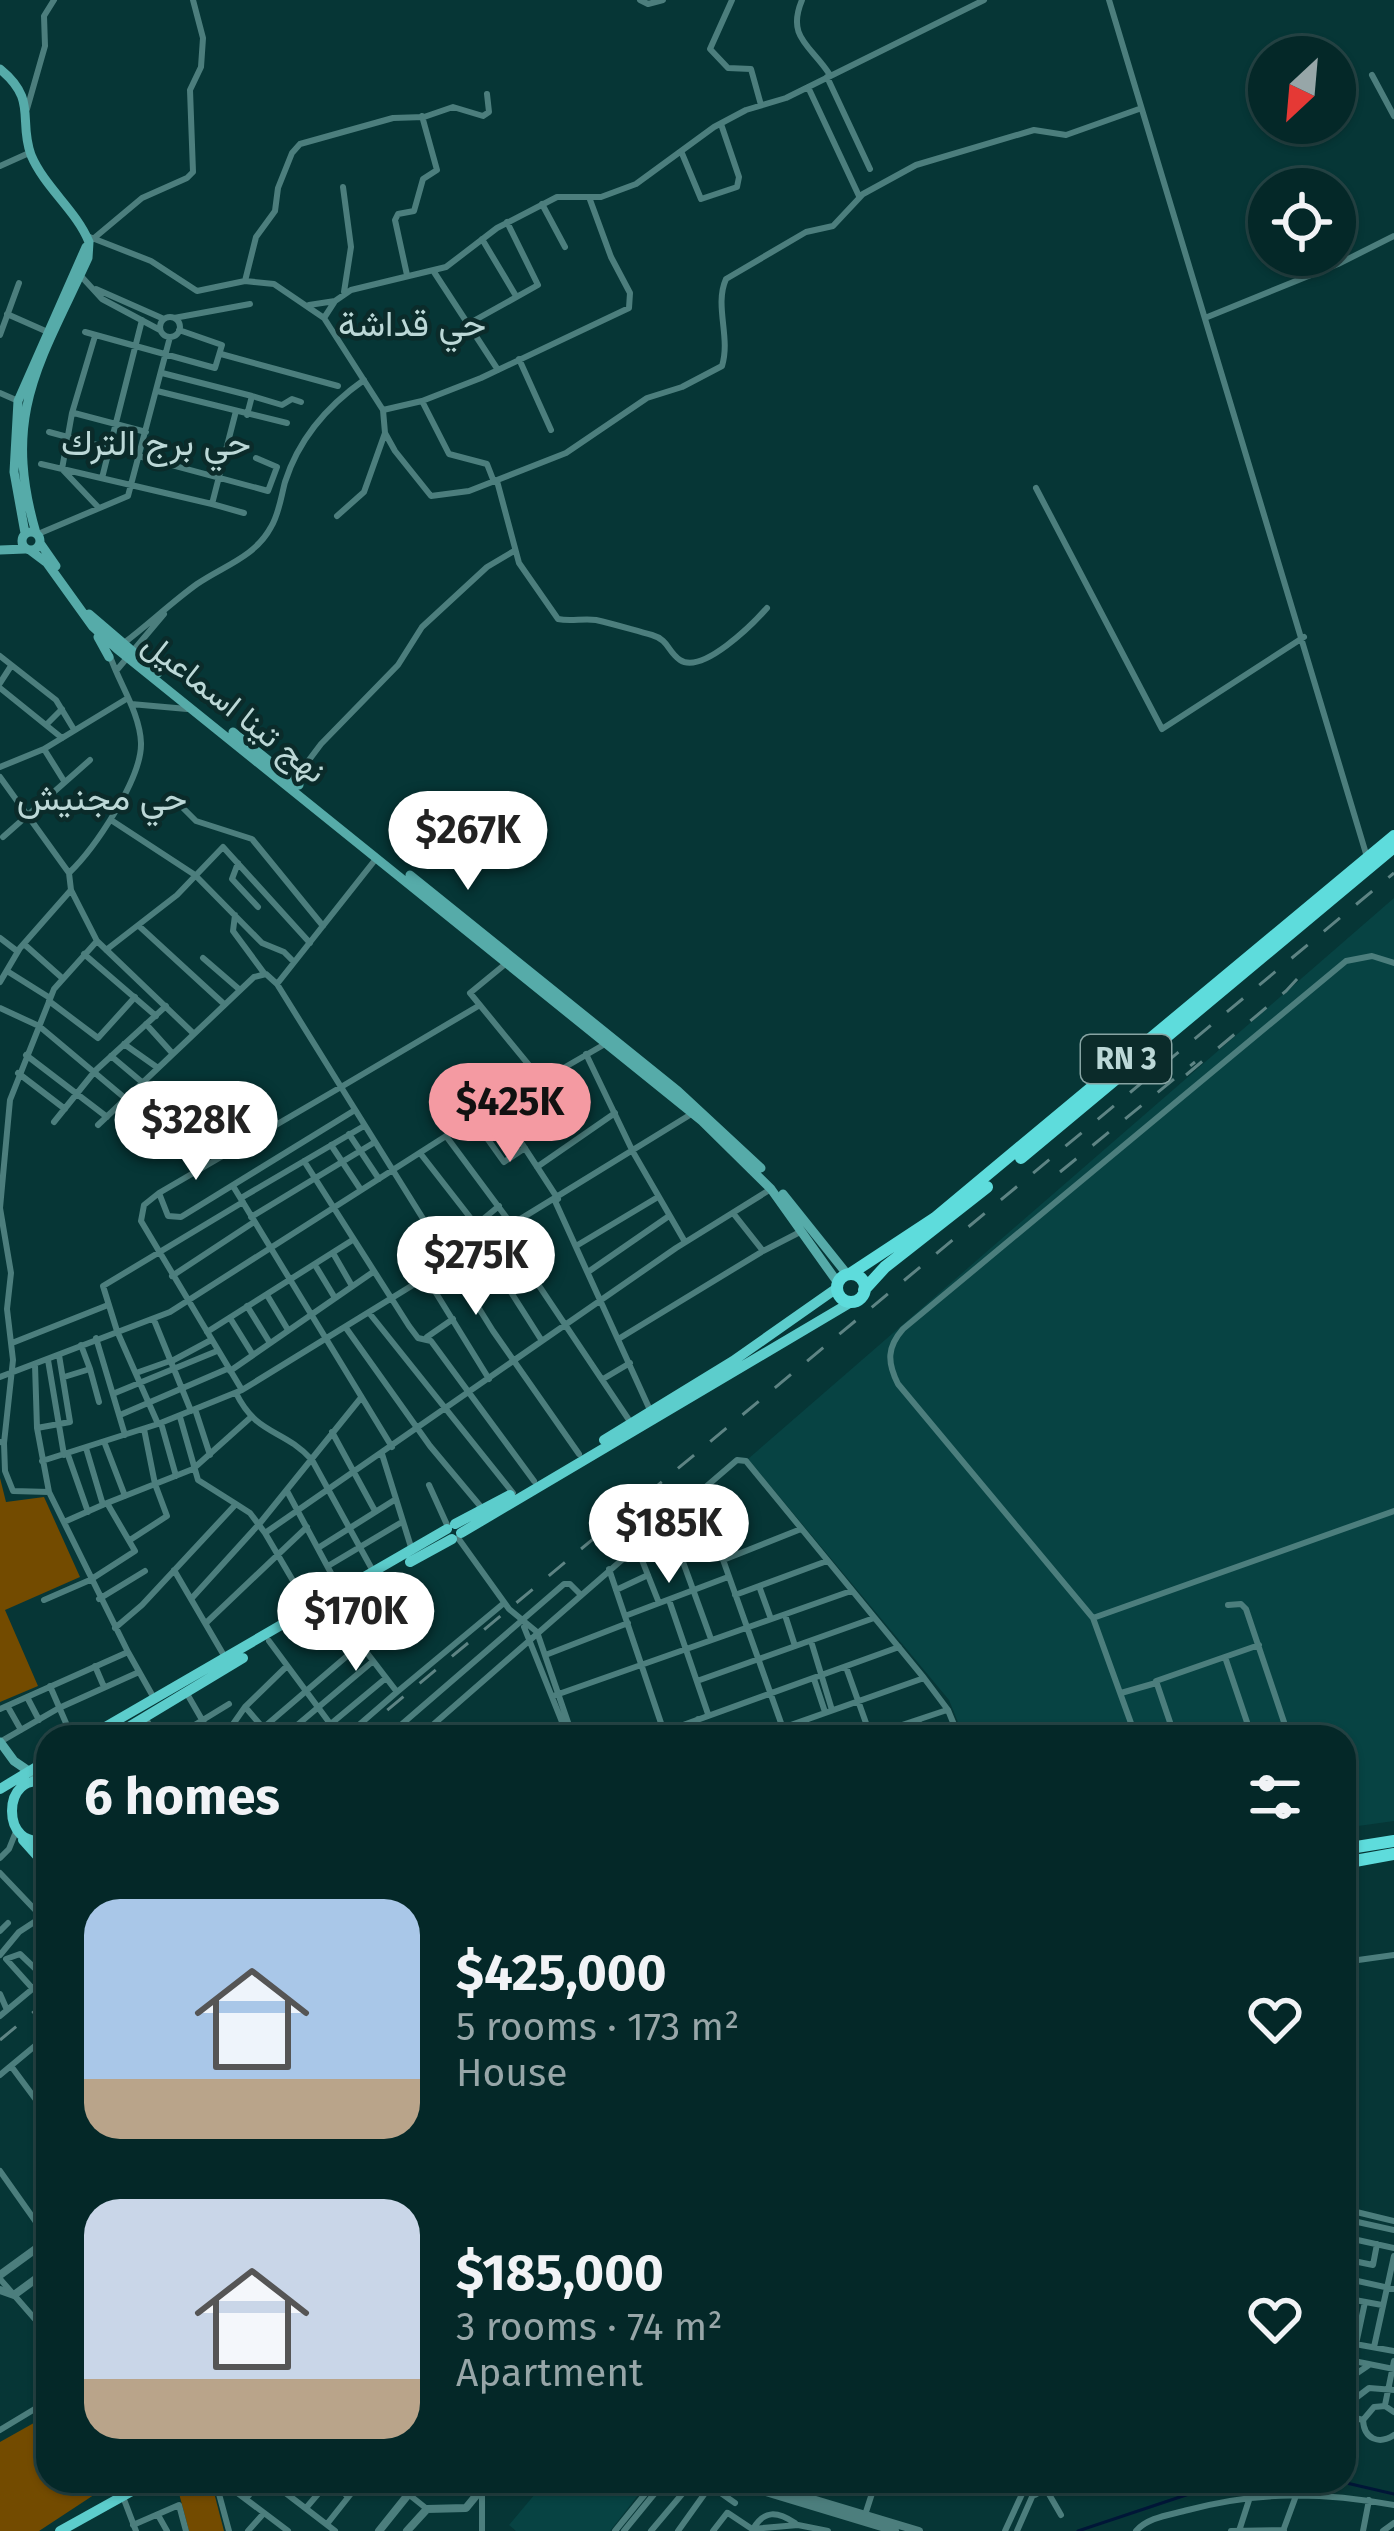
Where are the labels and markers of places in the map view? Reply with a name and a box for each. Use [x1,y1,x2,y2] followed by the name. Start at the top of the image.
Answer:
[384,791,552,893] pin: $267K
[426,1063,594,1165] pin: $425K
[112,1081,280,1183] pin: $328K
[392,1216,560,1318] pin: $275K
[585,1484,753,1586] pin: $185K
[272,1572,440,1674] pin: $170K

